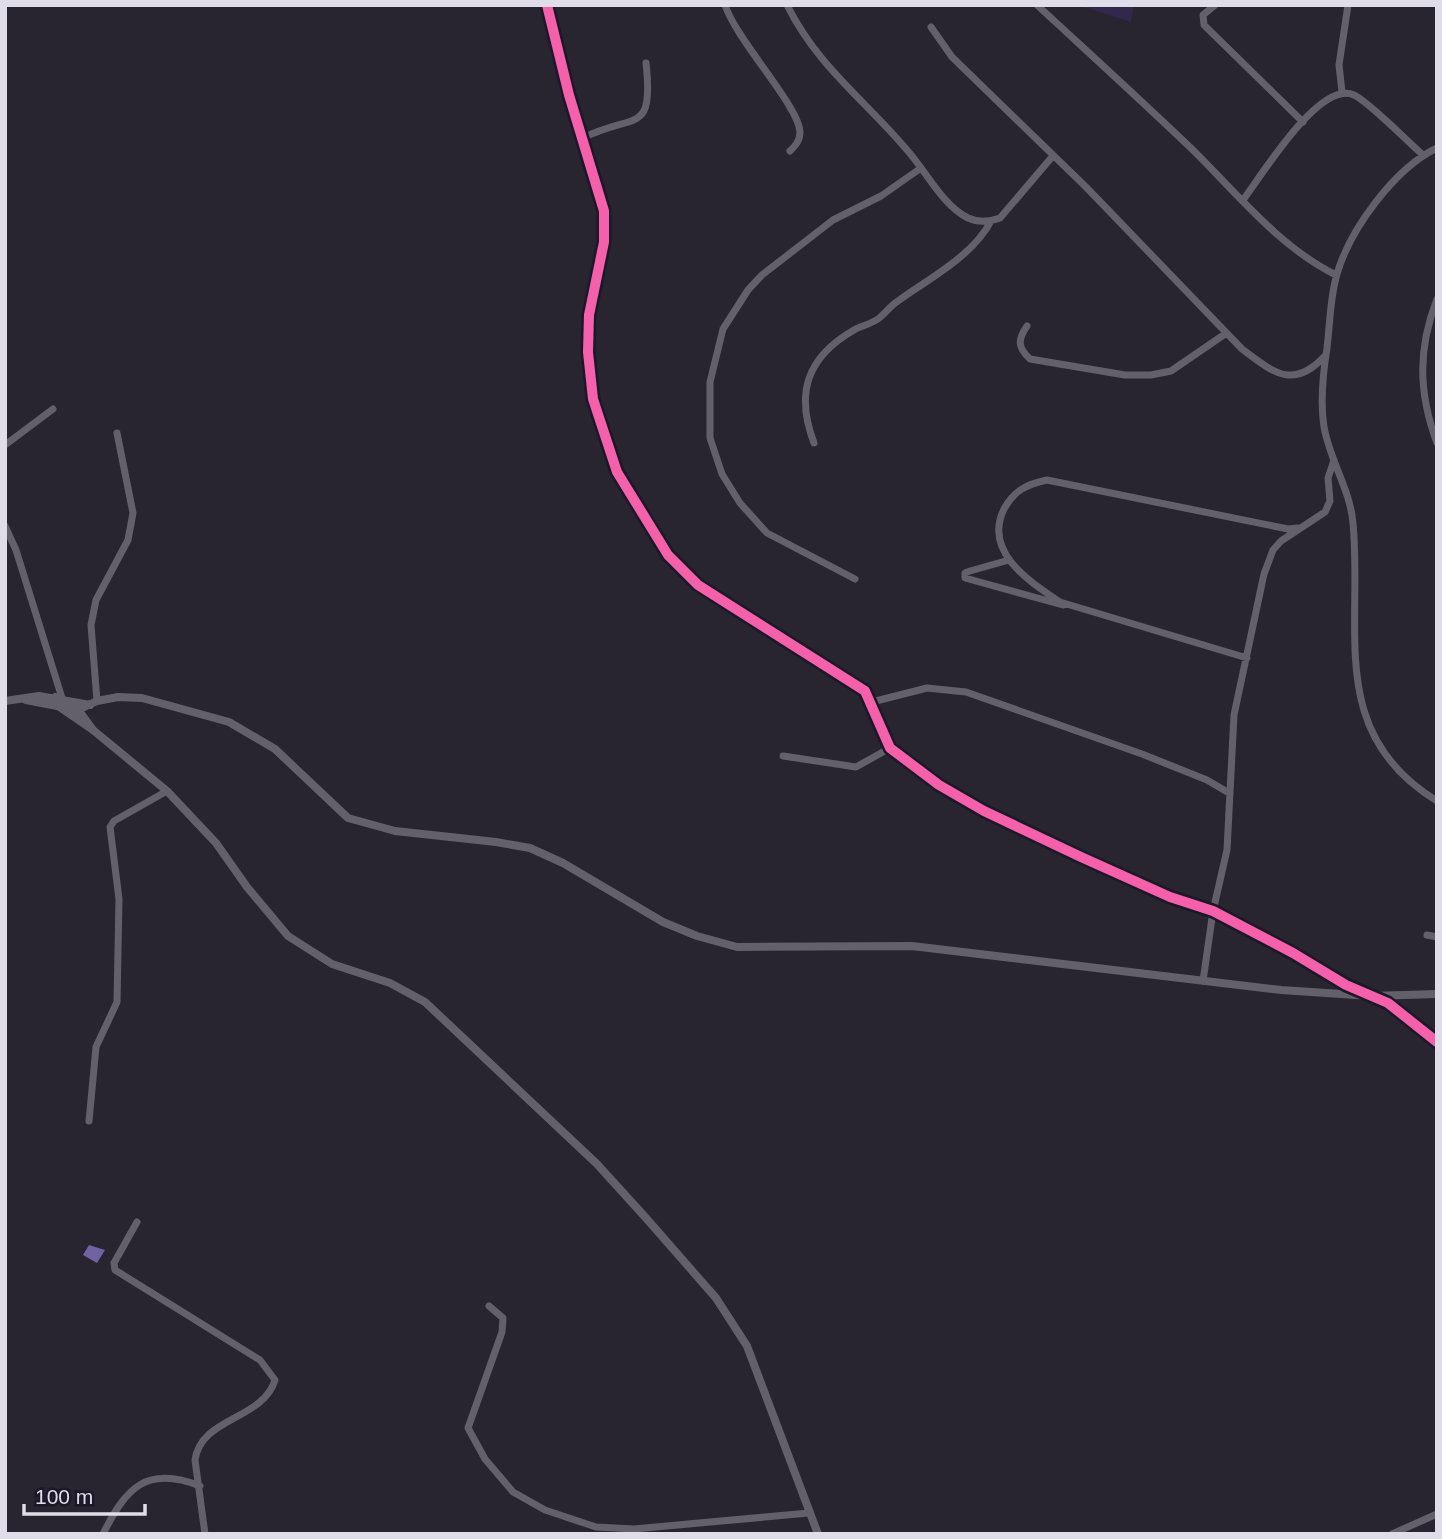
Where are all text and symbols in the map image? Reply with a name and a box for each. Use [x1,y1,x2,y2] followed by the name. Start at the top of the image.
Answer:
[24,1472,145,1516] scale bar
[35,1485,93,1508] text: 100 m

